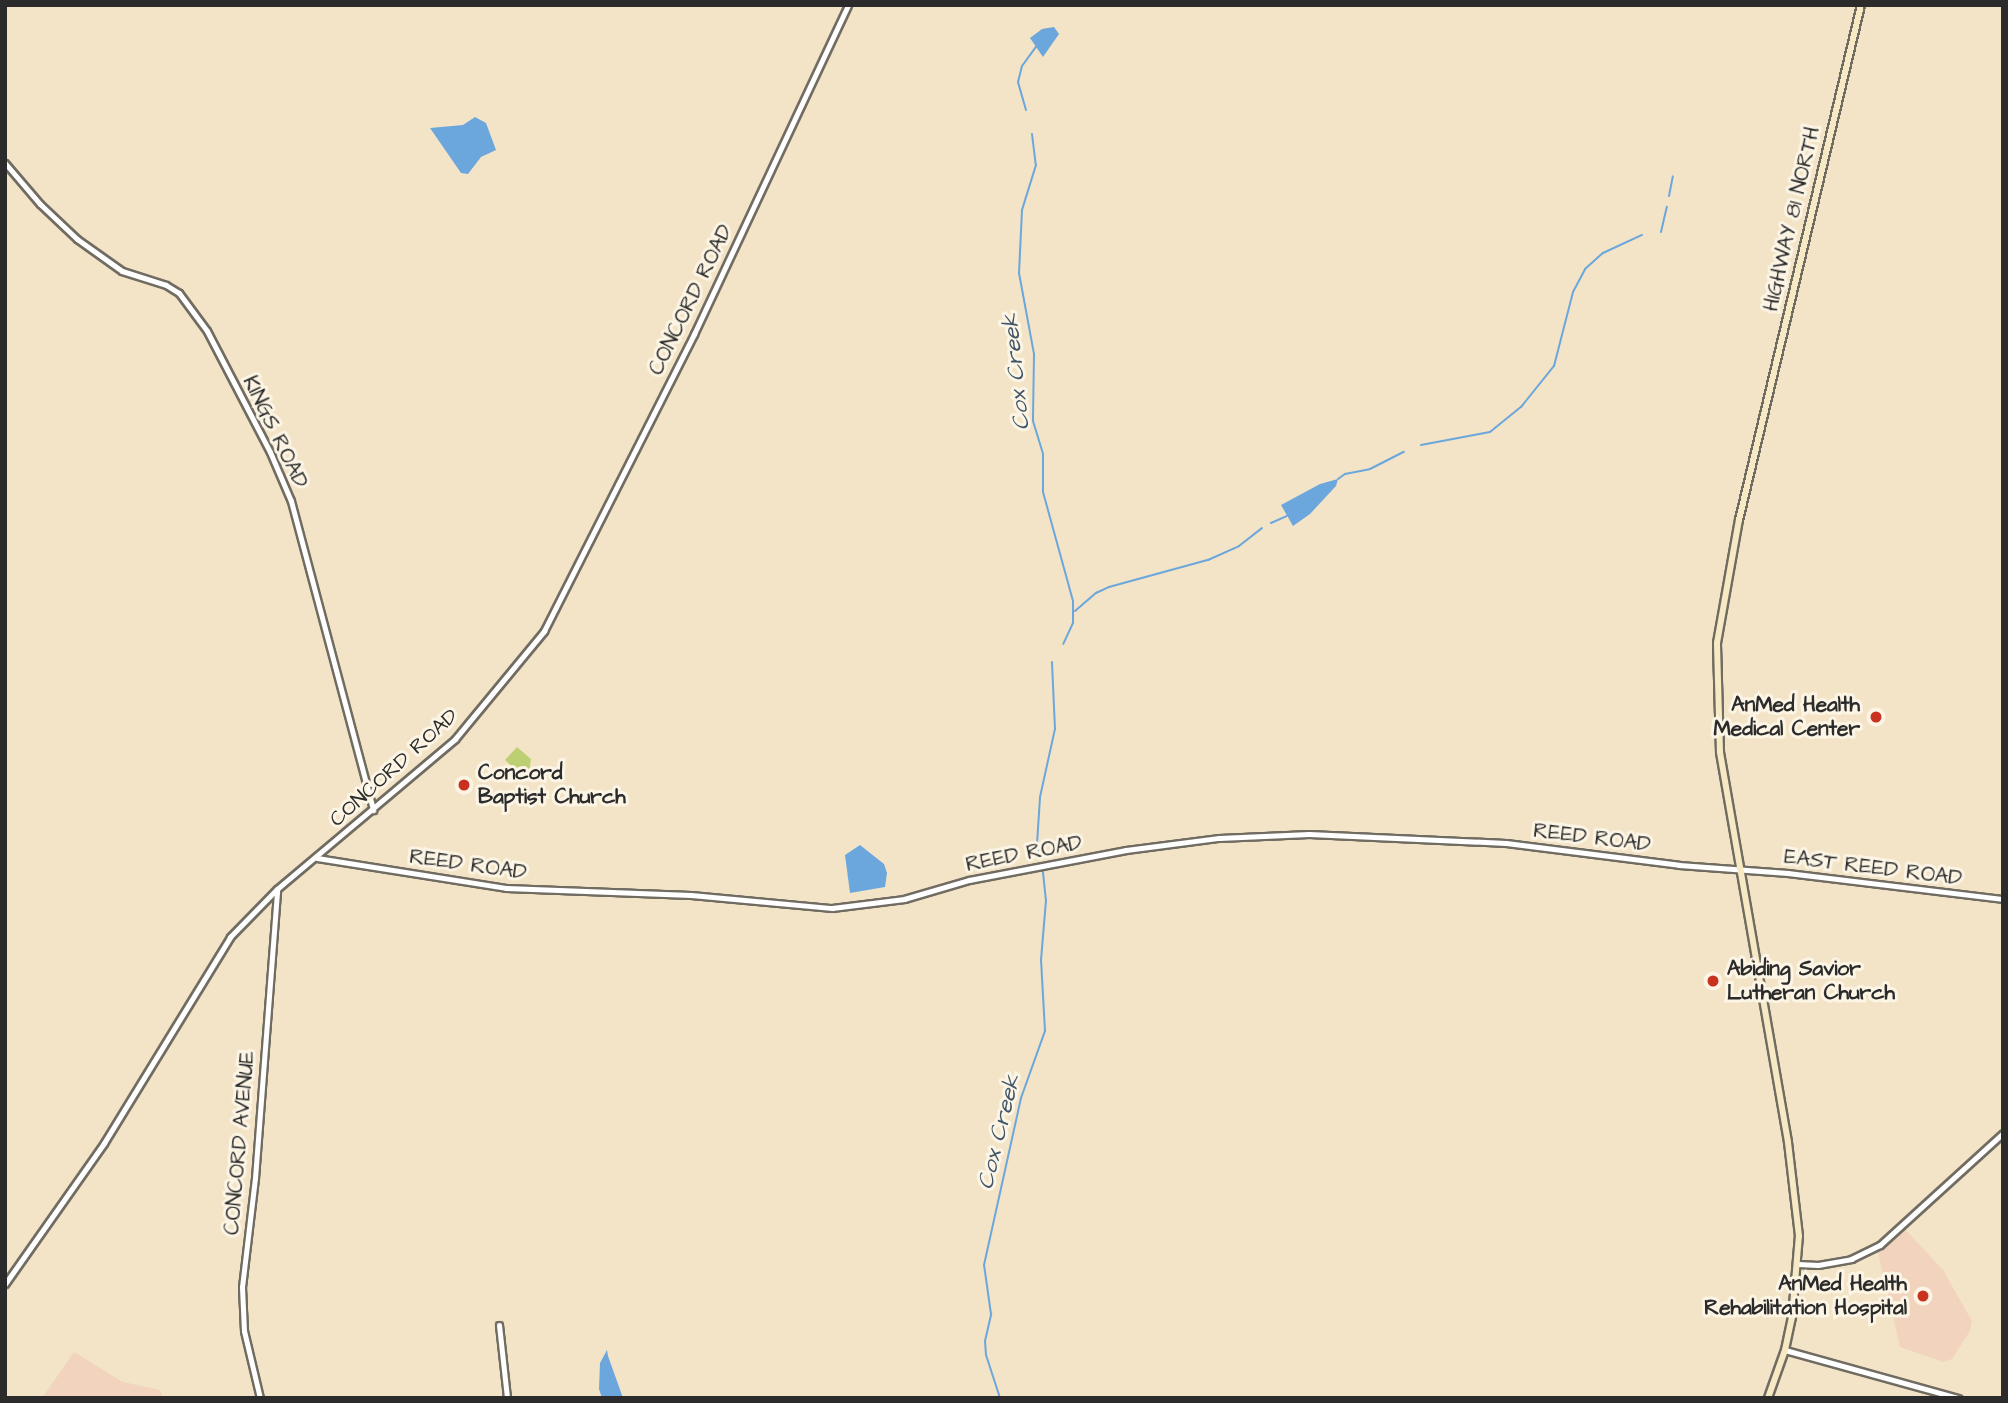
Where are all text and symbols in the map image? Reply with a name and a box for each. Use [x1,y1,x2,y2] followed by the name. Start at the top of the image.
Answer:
[1758,124,1826,314] street label: HIGHWAY 81 NORTH
[644,221,738,379] street label: CONCORD ROAD
[996,312,1036,432] water label: Cox Creek
[237,372,313,492] street label: KINGS ROAD
[1713,692,1860,742] place label: AnMed Health Medical Center
[325,704,463,832] street label: CONCORD ROAD
[1866,707,1886,727] marker: AnMed Health Medical Center
[478,760,626,810] place label: Concord Baptist Church
[456,777,472,793] marker: Concord Baptist Church
[1532,818,1652,858] street label: REED ROAD
[964,830,1084,878] street label: REED ROAD
[408,844,528,886] street label: REED ROAD
[1783,845,1963,891] street label: EAST REED ROAD
[1727,956,1895,1006] place label: Abiding Savior Lutheran Church
[1705,973,1721,989] marker: Abiding Savior Lutheran Church
[219,1050,261,1236] street label: CONCORD AVENUE
[971,1072,1027,1192] water label: Cox Creek
[1704,1271,1907,1321] place label: AnMed Health Rehabilitation Hospital
[1913,1286,1933,1306] marker: AnMed Health Rehabilitation Hospital

